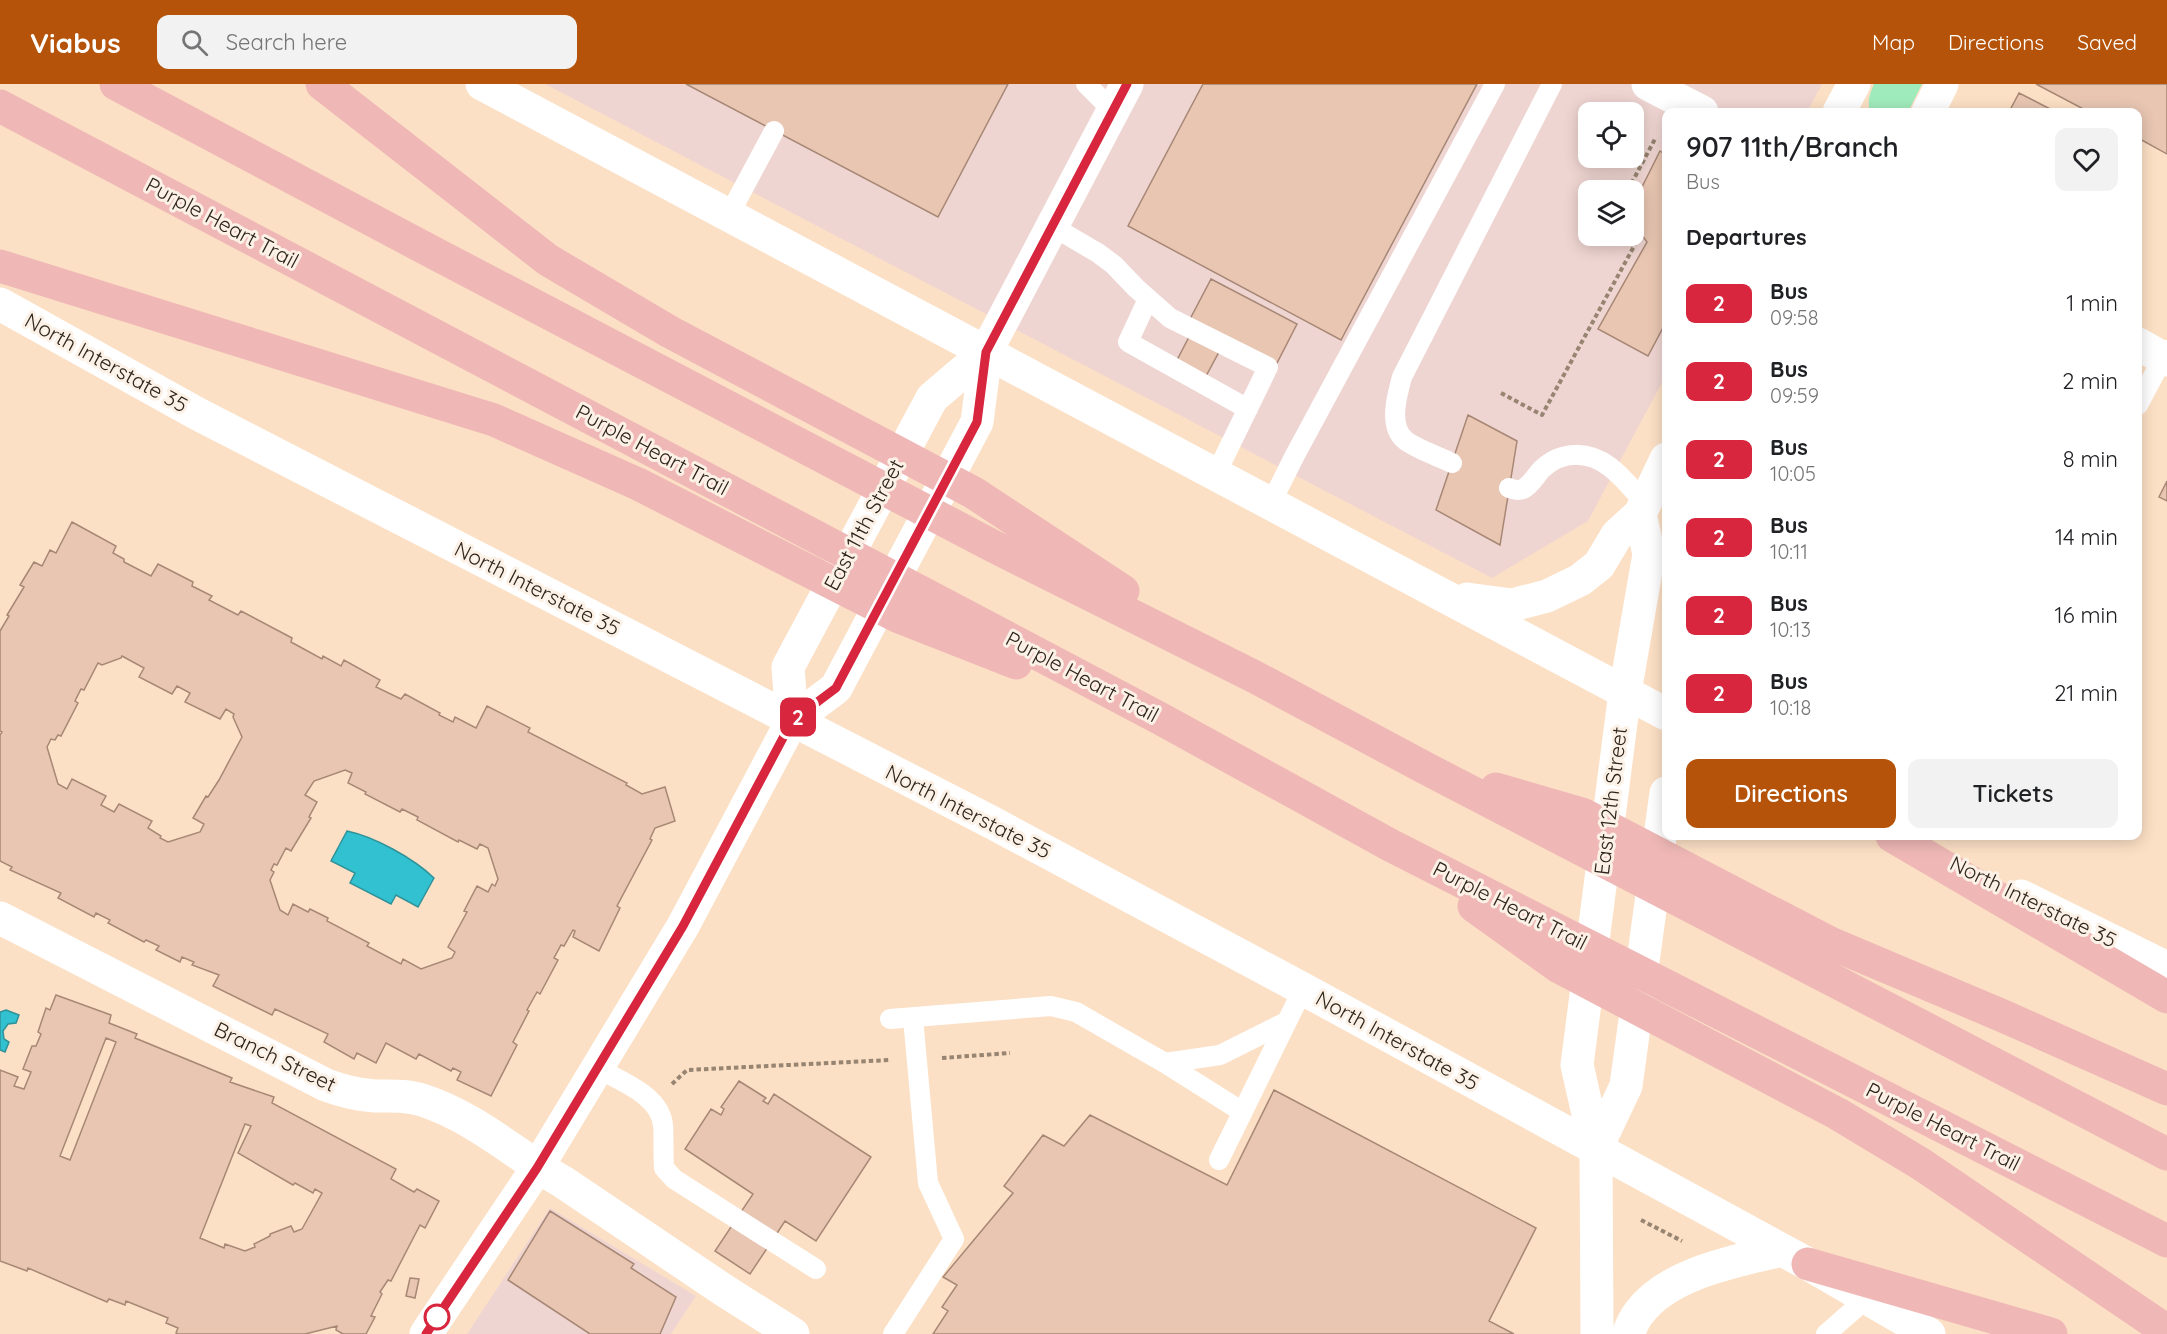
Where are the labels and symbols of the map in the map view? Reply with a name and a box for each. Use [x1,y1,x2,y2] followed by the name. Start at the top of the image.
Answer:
[142,171,303,273] street label: Purple Heart Trail
[21,307,192,418] street label: North Interstate 35
[572,398,733,500] street label: Purple Heart Trail
[818,454,909,595] street label: East 11th Street
[450,535,624,641] street label: North Interstate 35
[1002,625,1163,727] street label: Purple Heart Trail
[778,698,818,736] line badge: 2
[1588,725,1632,876] street label: East 12th Street
[881,758,1055,864] street label: North Interstate 35
[1946,850,2121,953] street label: North Interstate 35
[1429,855,1592,955] street label: Purple Heart Trail
[1312,985,1483,1096] street label: North Interstate 35
[210,1015,341,1097] street label: Branch Street
[1862,1076,2025,1176] street label: Purple Heart Trail
[424,1304,450,1330] unlabelled marker

